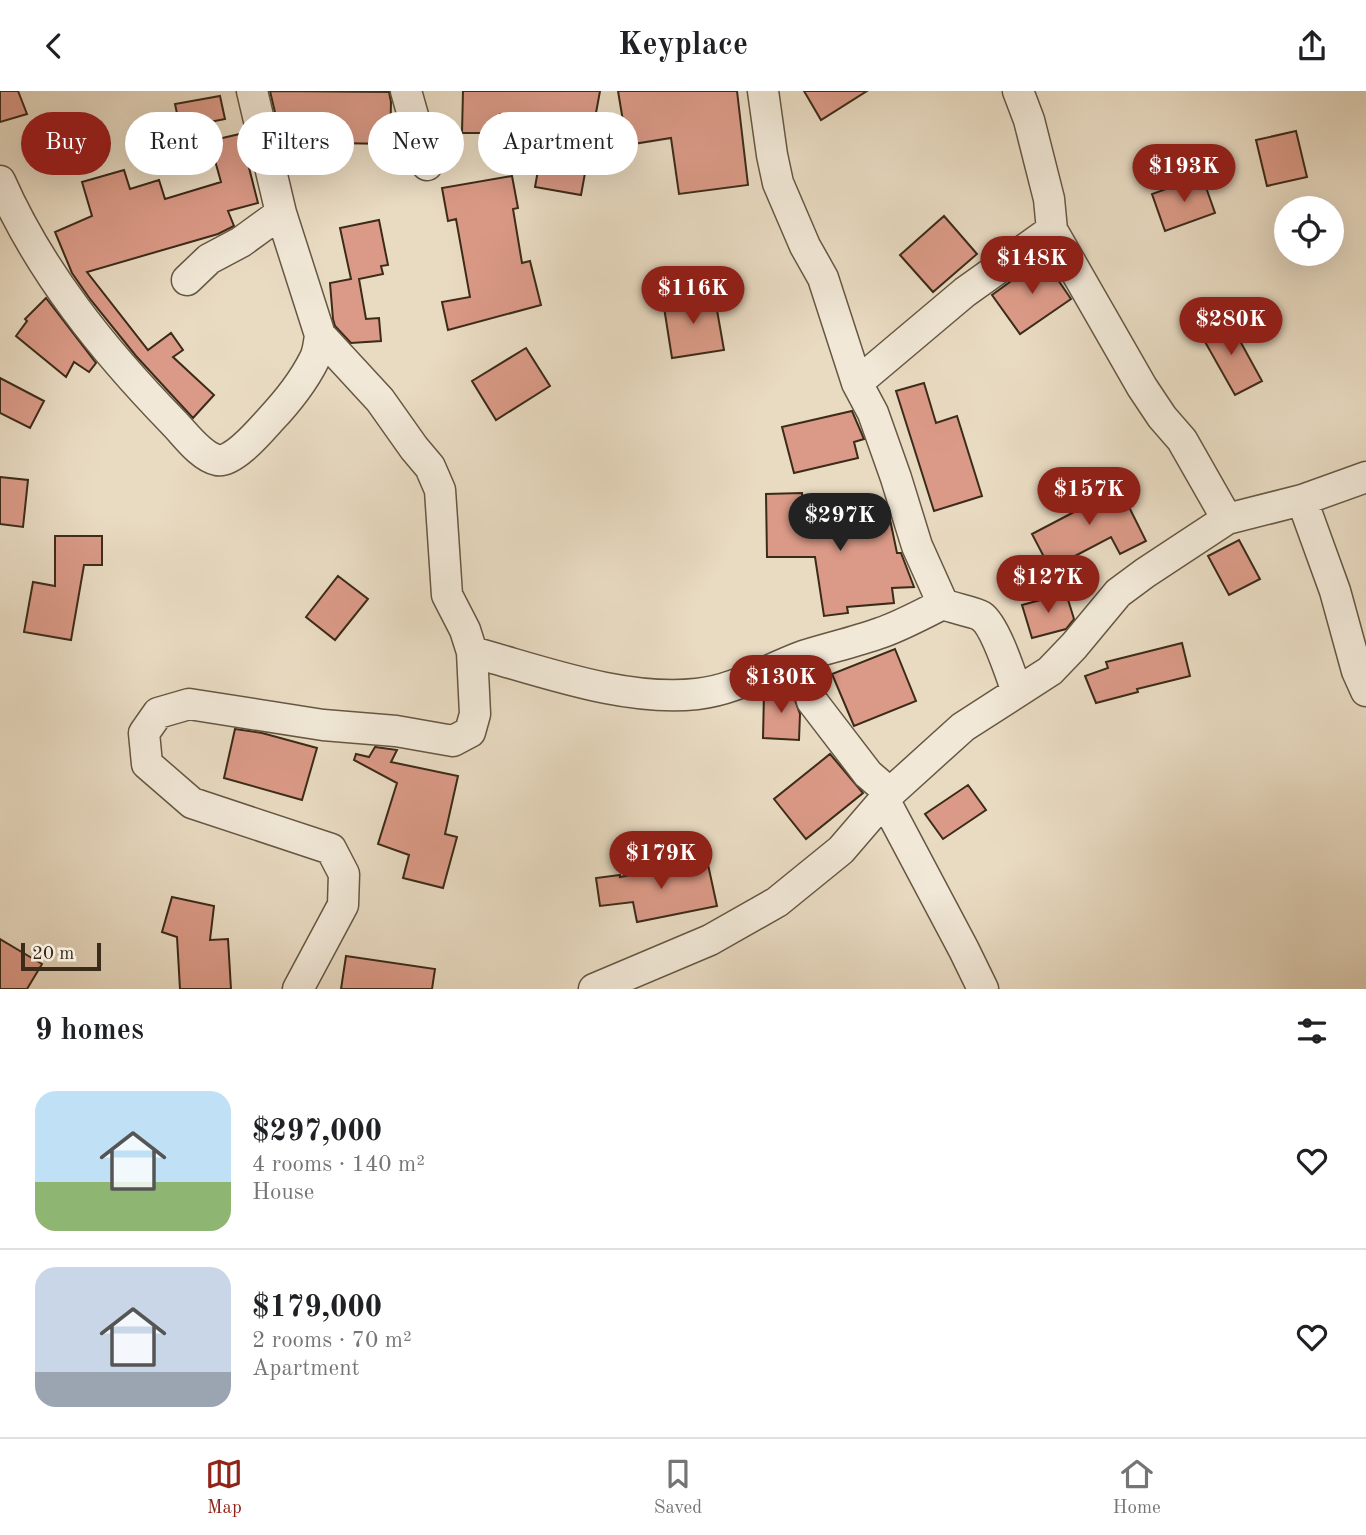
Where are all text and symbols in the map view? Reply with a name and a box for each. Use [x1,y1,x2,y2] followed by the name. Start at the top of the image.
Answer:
[35,27,73,65] icon: back
[1293,27,1331,65] icon: share
[618,30,748,62] text: Keyplace
[21,112,111,175] chip: Buy
[125,112,223,175] chip: Rent
[237,112,354,175] chip: Filters
[368,112,464,175] chip: New
[478,112,638,175] chip: Apartment
[1135,145,1233,204] pin: $193K
[1148,155,1220,178] text: $193K
[1274,196,1344,266] map controls
[1274,196,1344,266] button: locate
[983,237,1081,296] pin: $148K
[996,247,1068,270] text: $148K
[644,267,742,326] pin: $116K
[657,277,729,300] text: $116K
[1182,297,1280,357] pin: $280K
[1195,308,1267,331] text: $280K
[1040,467,1138,527] pin: $157K
[1053,478,1125,501] text: $157K
[791,493,889,553] pin: $297K
[804,504,876,527] text: $297K
[999,555,1097,615] pin: $127K
[1012,566,1084,589] text: $127K
[732,655,830,715] pin: $130K
[745,666,817,689] text: $130K
[612,831,710,891] pin: $179K
[625,842,697,865] text: $179K
[21,940,102,972] scale bar
[32,945,74,964] text: 20 m
[1293,1012,1331,1050] icon: filters
[35,1016,144,1046] text: 9 homes
[252,1117,382,1147] text: $297,000
[91,1119,175,1203] icon: home
[1293,1142,1331,1180] icon: heart
[252,1153,425,1176] text: 4 rooms · 140 m²
[252,1181,314,1204] text: House
[252,1293,382,1323] text: $179,000
[91,1295,175,1379] icon: home
[1293,1318,1331,1356] icon: heart
[252,1329,412,1352] text: 2 rooms · 70 m²
[252,1357,360,1380] text: Apartment
[205,1455,243,1520] tab: Map
[654,1455,702,1520] tab: Saved
[1113,1455,1161,1520] tab: Home

